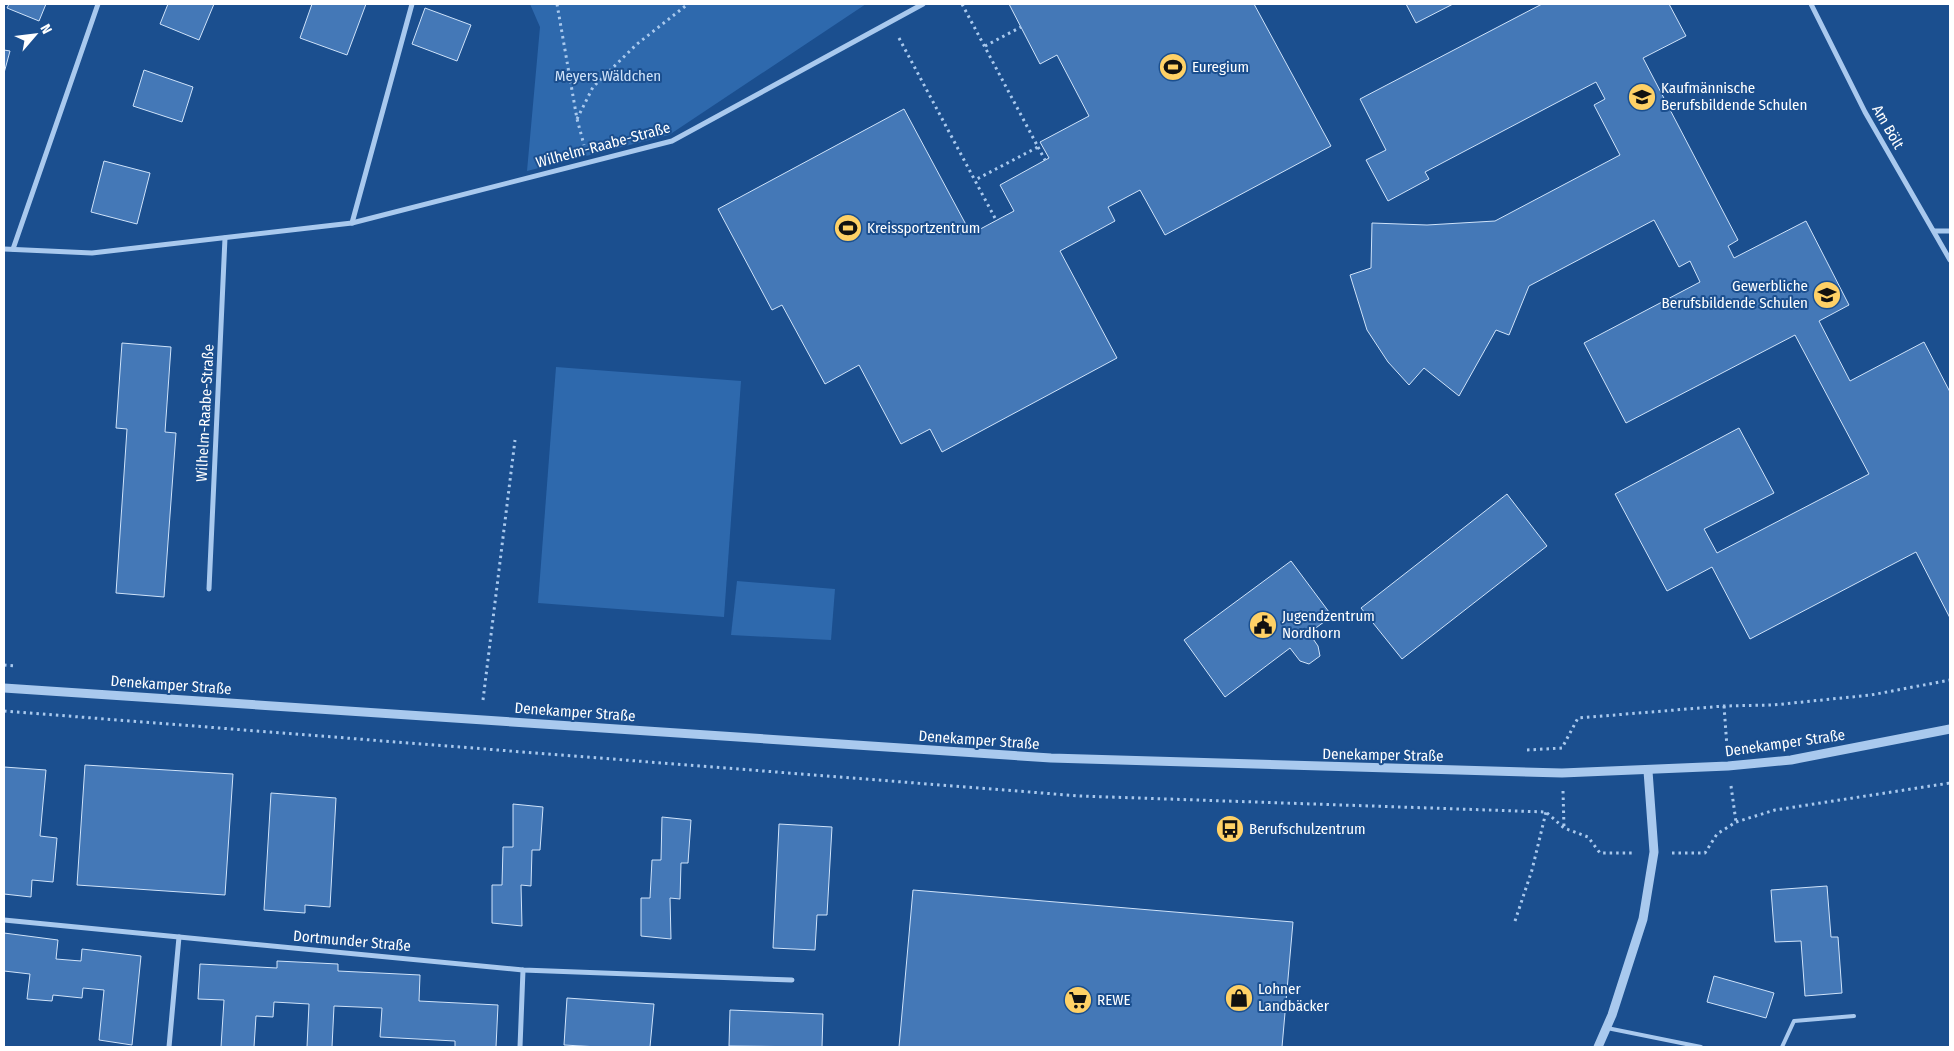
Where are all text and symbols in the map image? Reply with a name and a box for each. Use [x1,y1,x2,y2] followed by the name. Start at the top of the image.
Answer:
[10,10,60,60] north arrow
[37,21,56,37] text: N
[1158,52,1188,82] sports icon: Euregium
[1192,58,1249,76] place label: Euregium
[555,67,661,85] park label: Meyers Wäldchen
[1661,79,1807,114] place label: Kaufmännische Berufsbildende Schulen
[1627,82,1657,112] school or university icon: Kaufmännische Berufsbildende Schulen
[1868,102,1908,152] street label: Am Bölt
[534,118,672,172] street label: Wilhelm-Raabe-Straße
[833,213,863,243] sports icon: Kreissportzentrum
[867,219,980,237] place label: Kreissportzentrum
[1662,277,1808,312] place label: Gewerbliche Berufsbildende Schulen
[1812,280,1842,310] school or university icon: Gewerbliche Berufsbildende Schulen
[192,344,218,482] street label: Wilhelm-Raabe-Straße
[1282,607,1375,642] place label: Jugendzentrum Nordhorn
[1248,610,1278,640] public building icon: Jugendzentrum Nordhorn
[110,672,232,698] street label: Denekamper Straße
[514,699,636,725] street label: Denekamper Straße
[1724,726,1846,760] street label: Denekamper Straße
[918,727,1040,753] street label: Denekamper Straße
[1322,745,1444,765] street label: Denekamper Straße
[1215,814,1245,844] bus stop icon: Berufschulzentrum
[1249,820,1366,838] place label: Berufschulzentrum
[292,927,412,955] street label: Dortmunder Straße
[1258,980,1330,1015] place label: Lohner Landbäcker
[1224,983,1254,1013] shop icon: Lohner Landbäcker
[1063,985,1093,1015] supermarket icon: REWE
[1097,991,1130,1009] place label: REWE

